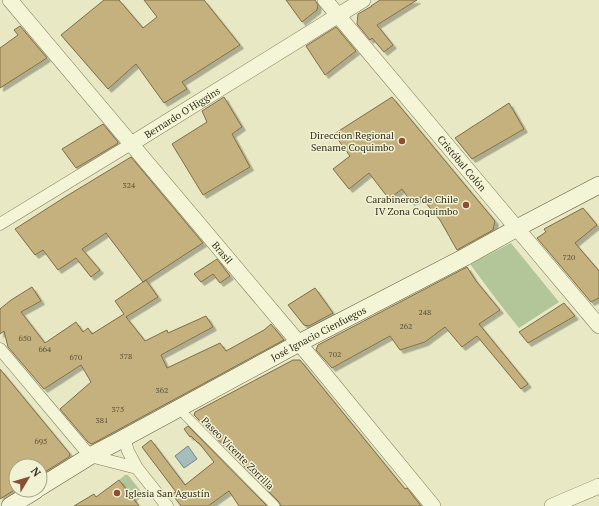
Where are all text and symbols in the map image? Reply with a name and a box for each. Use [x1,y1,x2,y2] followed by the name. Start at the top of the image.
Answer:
[142,84,223,141] street label: Bernardo O'Higgins
[310,129,394,154] place label: Direccion Regional Sename Coquimbo
[434,133,489,194] street label: Cristóbal Colón
[397,136,407,146] marker: Direccion Regional Sename Coquimbo
[123,180,136,190] house number: 324
[366,193,458,218] place label: Carabineros de Chile IV Zona Coquimbo
[461,200,471,210] marker: Carabineros de Chile IV Zona Coquimbo
[209,239,235,267] street label: Brasil
[563,252,575,262] house number: 720
[269,303,368,364] street label: José Ignacio Cienfuegos
[419,307,431,317] house number: 248
[400,321,412,331] house number: 262
[19,333,31,343] house number: 650
[39,344,52,354] house number: 664
[329,349,341,359] house number: 702
[120,351,132,361] house number: 578
[70,352,82,362] house number: 670
[156,385,168,395] house number: 362
[112,404,124,414] house number: 375
[199,414,277,492] street label: Paseo Vicente Zorrilla
[96,415,108,425] house number: 381
[35,436,47,446] house number: 695
[8,458,48,498] north arrow
[28,464,44,480] text: N
[125,487,210,500] place label: Iglesia San Agustín
[112,488,122,498] marker: Iglesia San Agustín

